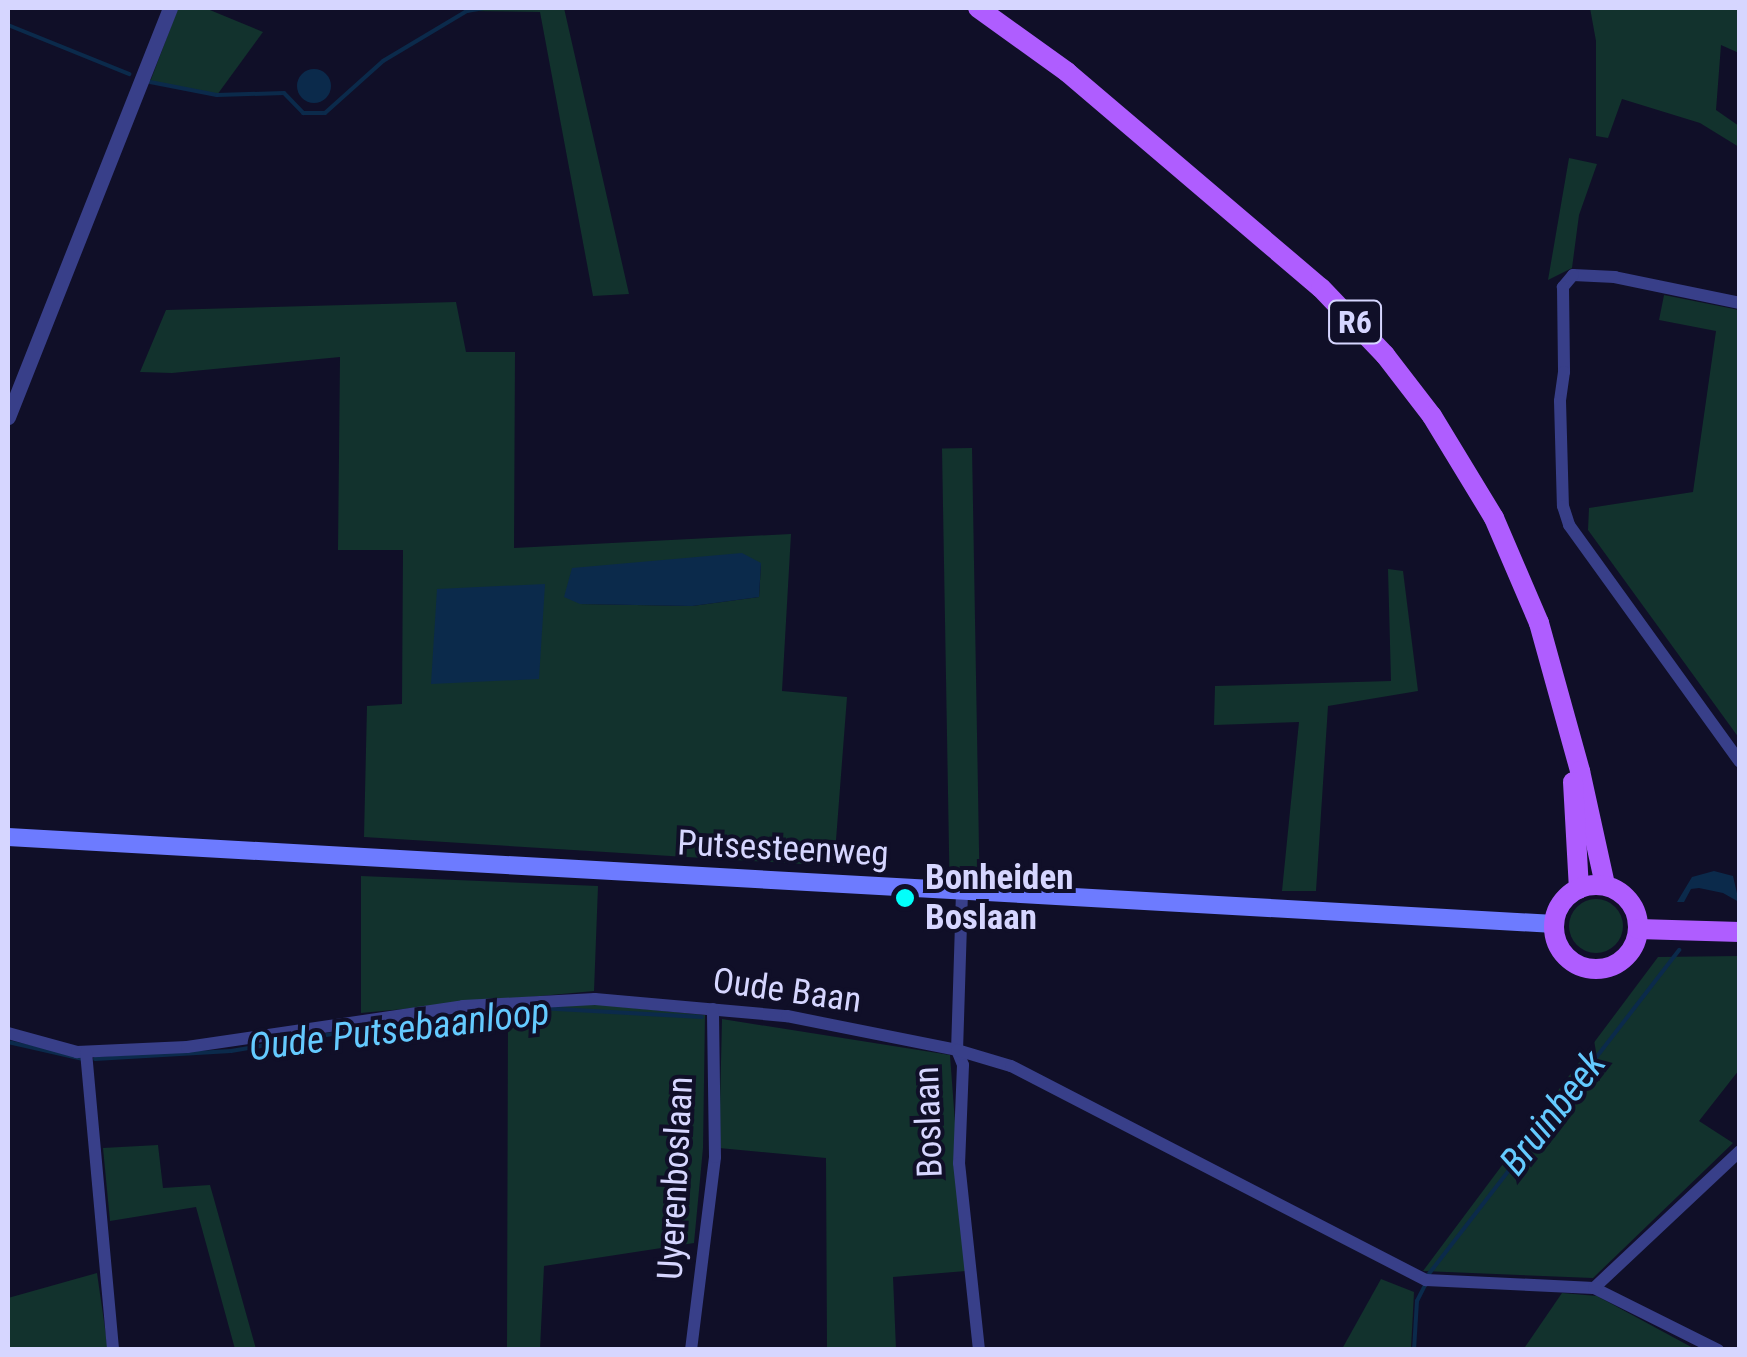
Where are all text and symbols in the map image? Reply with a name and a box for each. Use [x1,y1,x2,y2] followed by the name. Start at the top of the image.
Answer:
[1328,295,1382,349] road number: R6
[676,822,890,876] street label: Putsesteenweg
[925,857,1073,939] place label: Bonheiden Boslaan
[894,887,916,909] marker: Bonheiden Boslaan
[710,960,864,1022] street label: Oude Baan
[246,989,552,1071] water label: Oude Putsebaanloop
[1490,1042,1616,1184] water label: Bruinbeek
[906,1066,952,1178] street label: Boslaan
[650,1075,702,1281] street label: Uyerenboslaan

